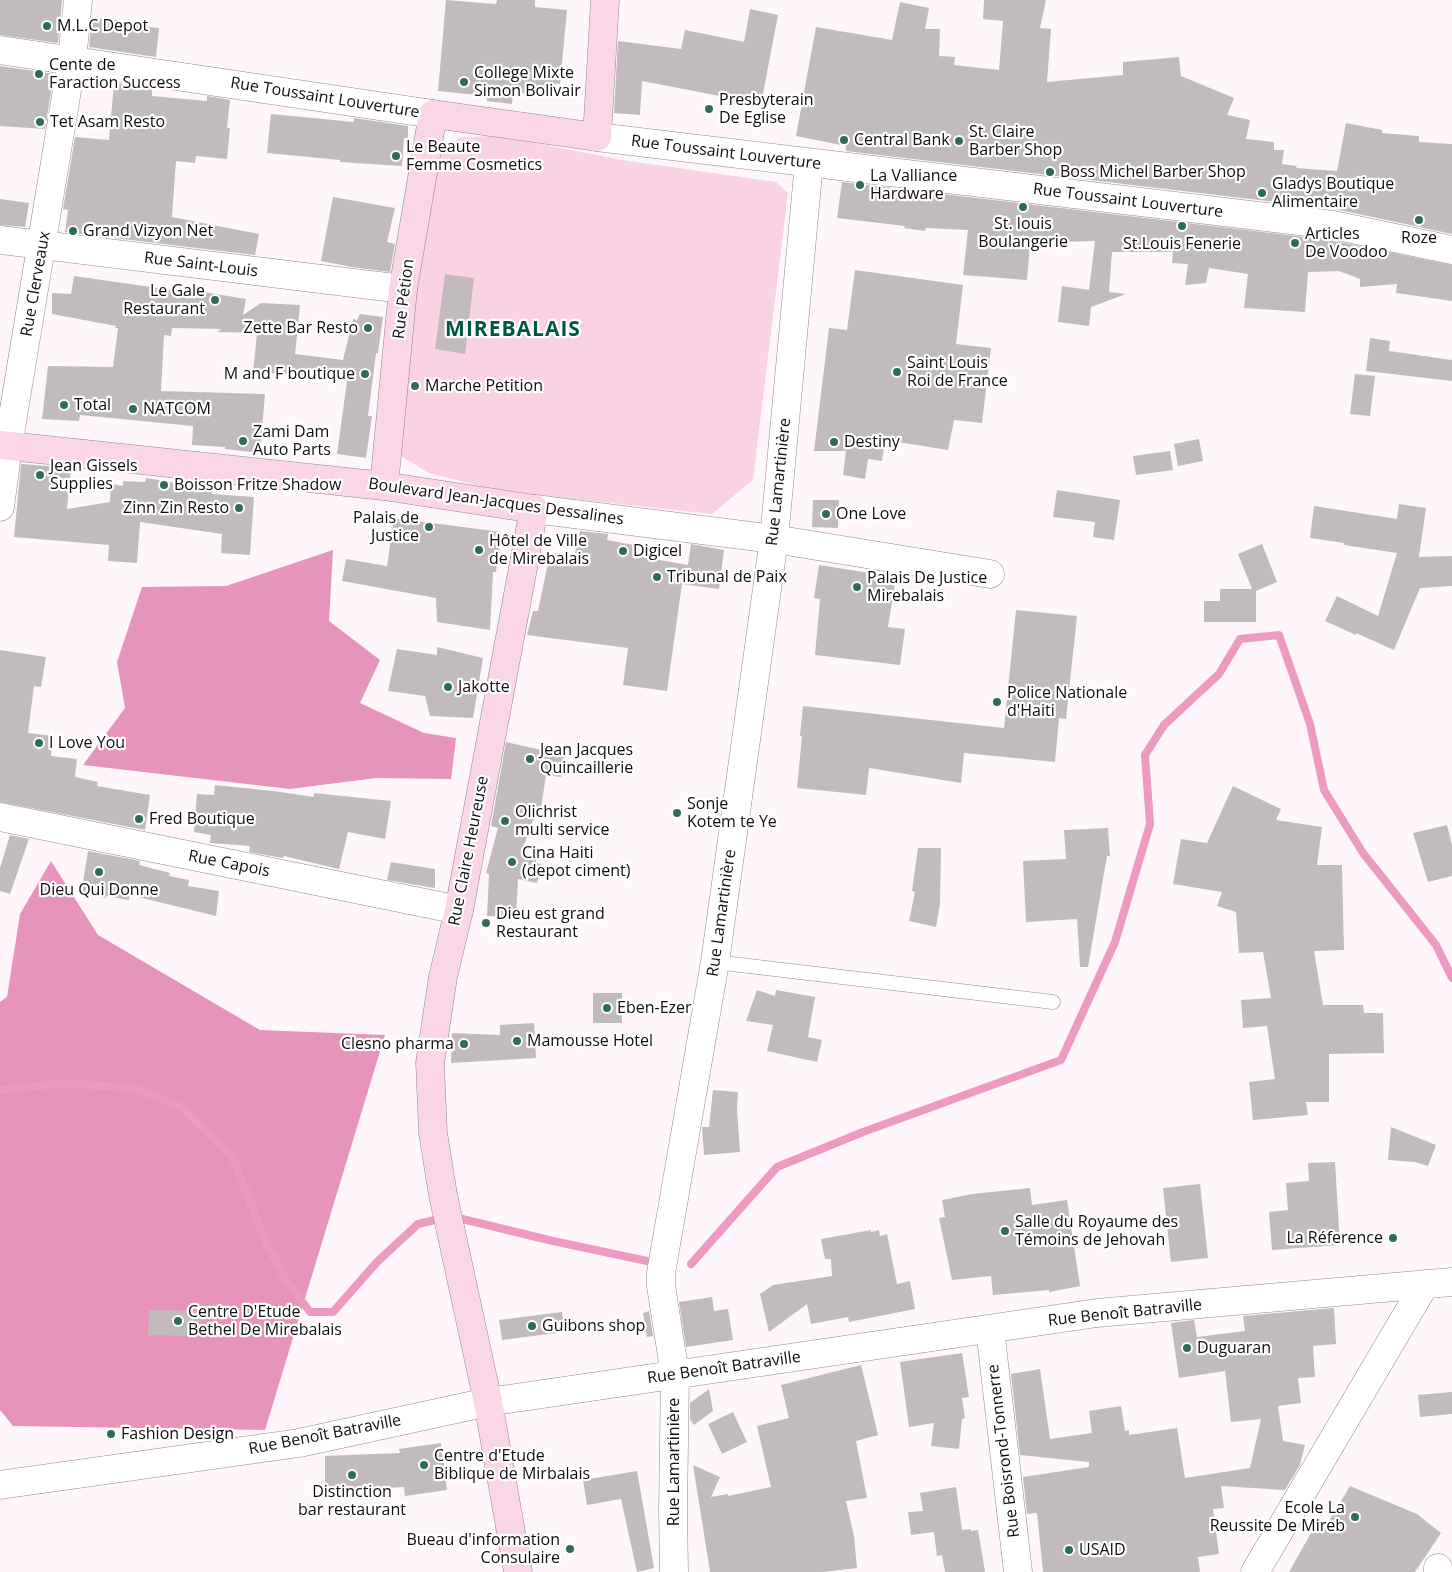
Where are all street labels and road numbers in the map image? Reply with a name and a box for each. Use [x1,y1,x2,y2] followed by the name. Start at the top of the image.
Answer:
[229,74,421,122] street label: Rue Toussaint Louverture
[630,132,822,174] street label: Rue Toussaint Louverture
[1032,180,1224,222] street label: Rue Toussaint Louverture
[17,230,55,338] street label: Rue Clerveaux
[143,248,259,282] street label: Rue Saint-Louis
[390,258,418,340] street label: Rue Pétion
[763,417,795,547] street label: Rue Lamartinière
[367,475,625,529] street label: Boulevard Jean-Jacques Dessalines
[445,775,493,927] street label: Rue Claire Heureuse
[186,847,272,881] street label: Rue Capois
[704,848,740,978] street label: Rue Lamartinière
[1047,1295,1203,1331] street label: Rue Benoît Batraville
[646,1348,802,1388] street label: Rue Benoît Batraville
[984,1363,1024,1539] street label: Rue Boisrond-Tonnerre
[664,1398,684,1526] street label: Rue Lamartinière
[247,1411,403,1459] street label: Rue Benoît Batraville

